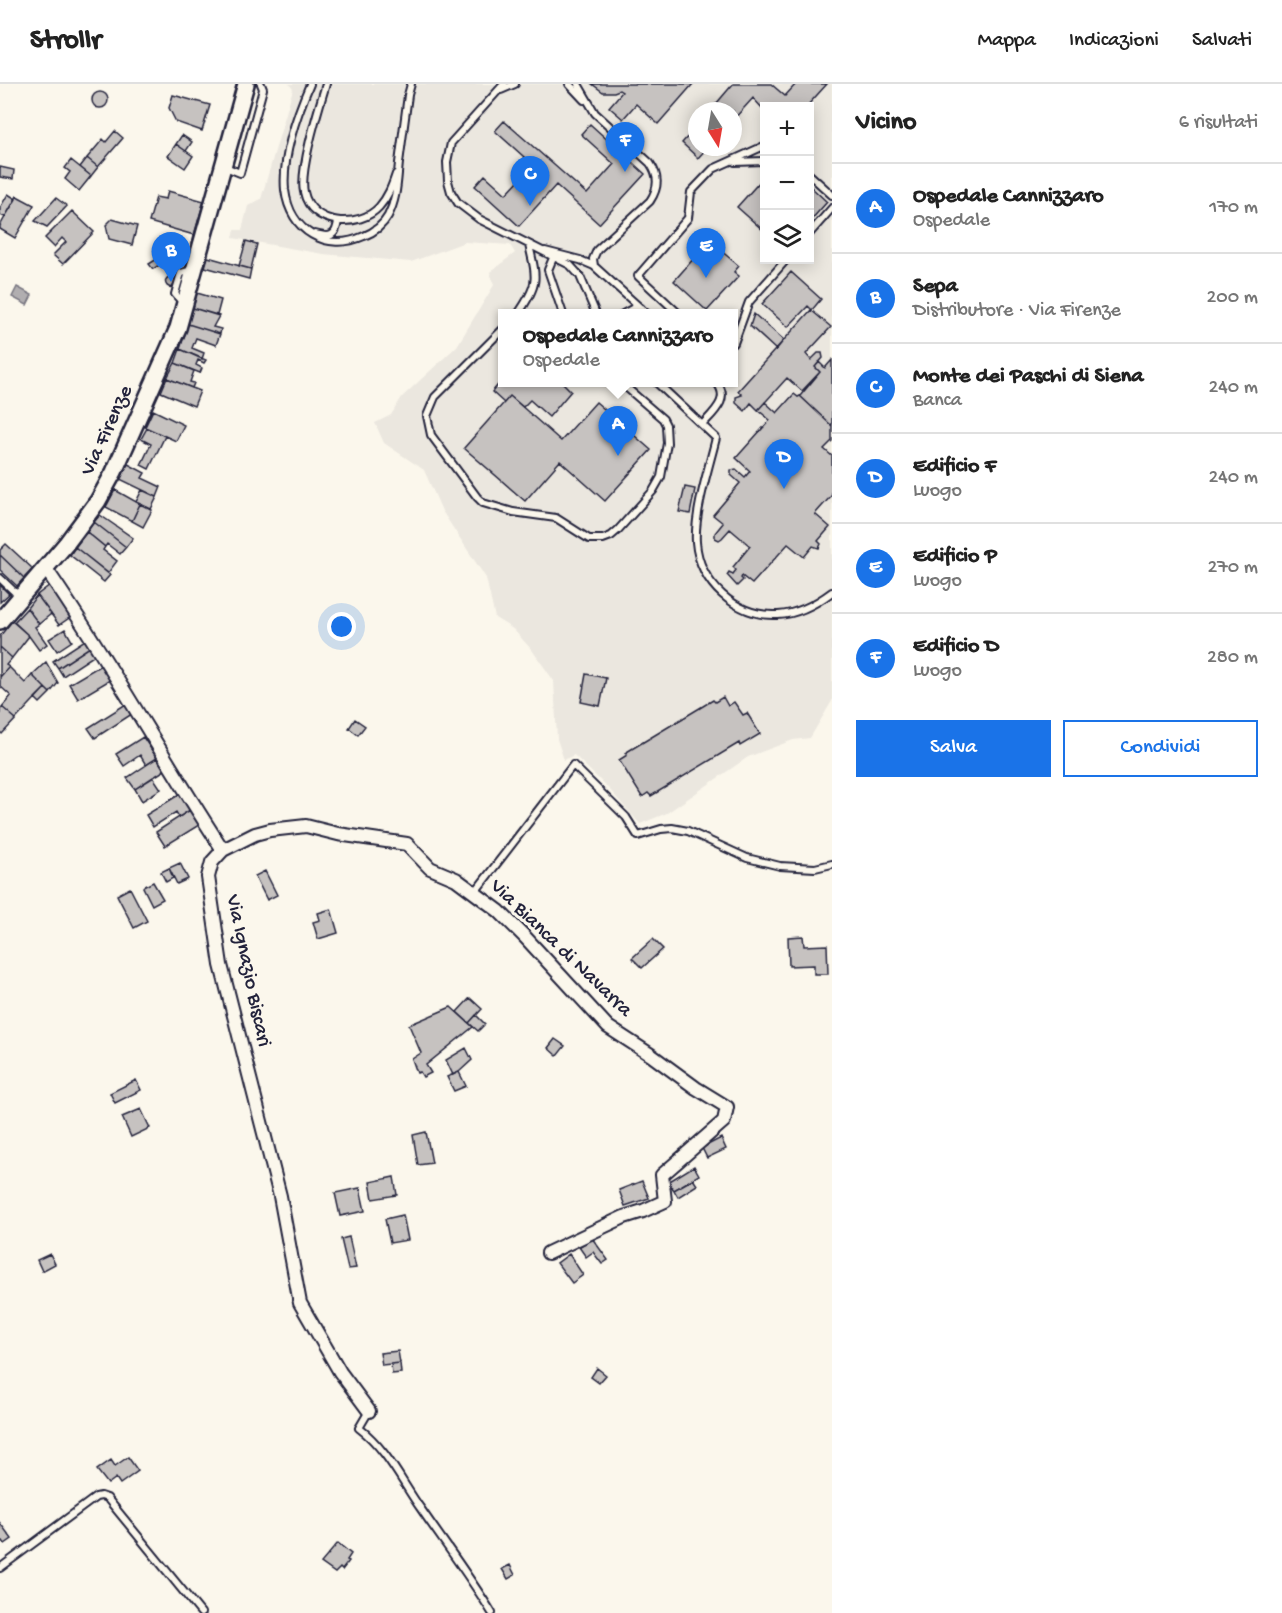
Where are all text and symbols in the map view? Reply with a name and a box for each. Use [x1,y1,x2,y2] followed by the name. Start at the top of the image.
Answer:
[30,25,101,58] text: Strollr
[977,29,1036,54] text: Mappa
[1069,29,1159,54] text: Indicazioni
[1192,29,1252,54] text: Salvati
[688,102,742,156] north arrow
[760,102,814,264] map controls
[760,102,814,156] button: +
[856,108,916,139] text: Vicino
[1179,112,1258,135] text: 6 risultati
[606,122,644,172] pin: F
[510,156,550,206] pin: C
[760,156,814,210] button: −
[913,184,1104,210] text: Ospedale Cannizzaro
[870,197,881,220] text: A
[1209,197,1258,220] text: 170 m
[760,210,814,264] button: layers
[913,210,990,233] text: Ospedale
[686,228,726,278] pin: E
[152,232,190,282] pin: B
[913,274,958,300] text: Sepa
[870,287,881,310] text: B
[1207,287,1258,310] text: 200 m
[913,300,1121,323] text: Distributore · Via Firenze
[498,309,738,387] popup
[523,324,713,350] text: Ospedale Cannizzaro
[523,350,600,373] text: Ospedale
[913,364,1144,390] text: Monte dei Paschi di Siena
[870,377,881,400] text: C
[1208,377,1258,400] text: 240 m
[76,381,140,481] street label: Via Firenze
[913,390,962,413] text: Banca
[598,406,638,456] pin: A
[764,440,804,489] pin: D
[913,454,996,480] text: Edificio F
[869,467,882,490] text: D
[1208,467,1258,490] text: 240 m
[913,480,962,503] text: Luogo
[913,544,997,570] text: Edificio P
[869,557,882,580] text: E
[1208,557,1258,580] text: 270 m
[913,570,962,593] text: Luogo
[327,612,356,641] your location
[913,634,999,660] text: Edificio D
[870,647,881,670] text: F
[1207,647,1258,670] text: 280 m
[913,660,962,683] text: Luogo
[856,720,1051,777] button: Salva
[1063,720,1258,777] button: Condividi
[483,874,637,1024] street label: Via Bianca di Navarra
[218,892,275,1049] street label: Via Ignazio Biscari

